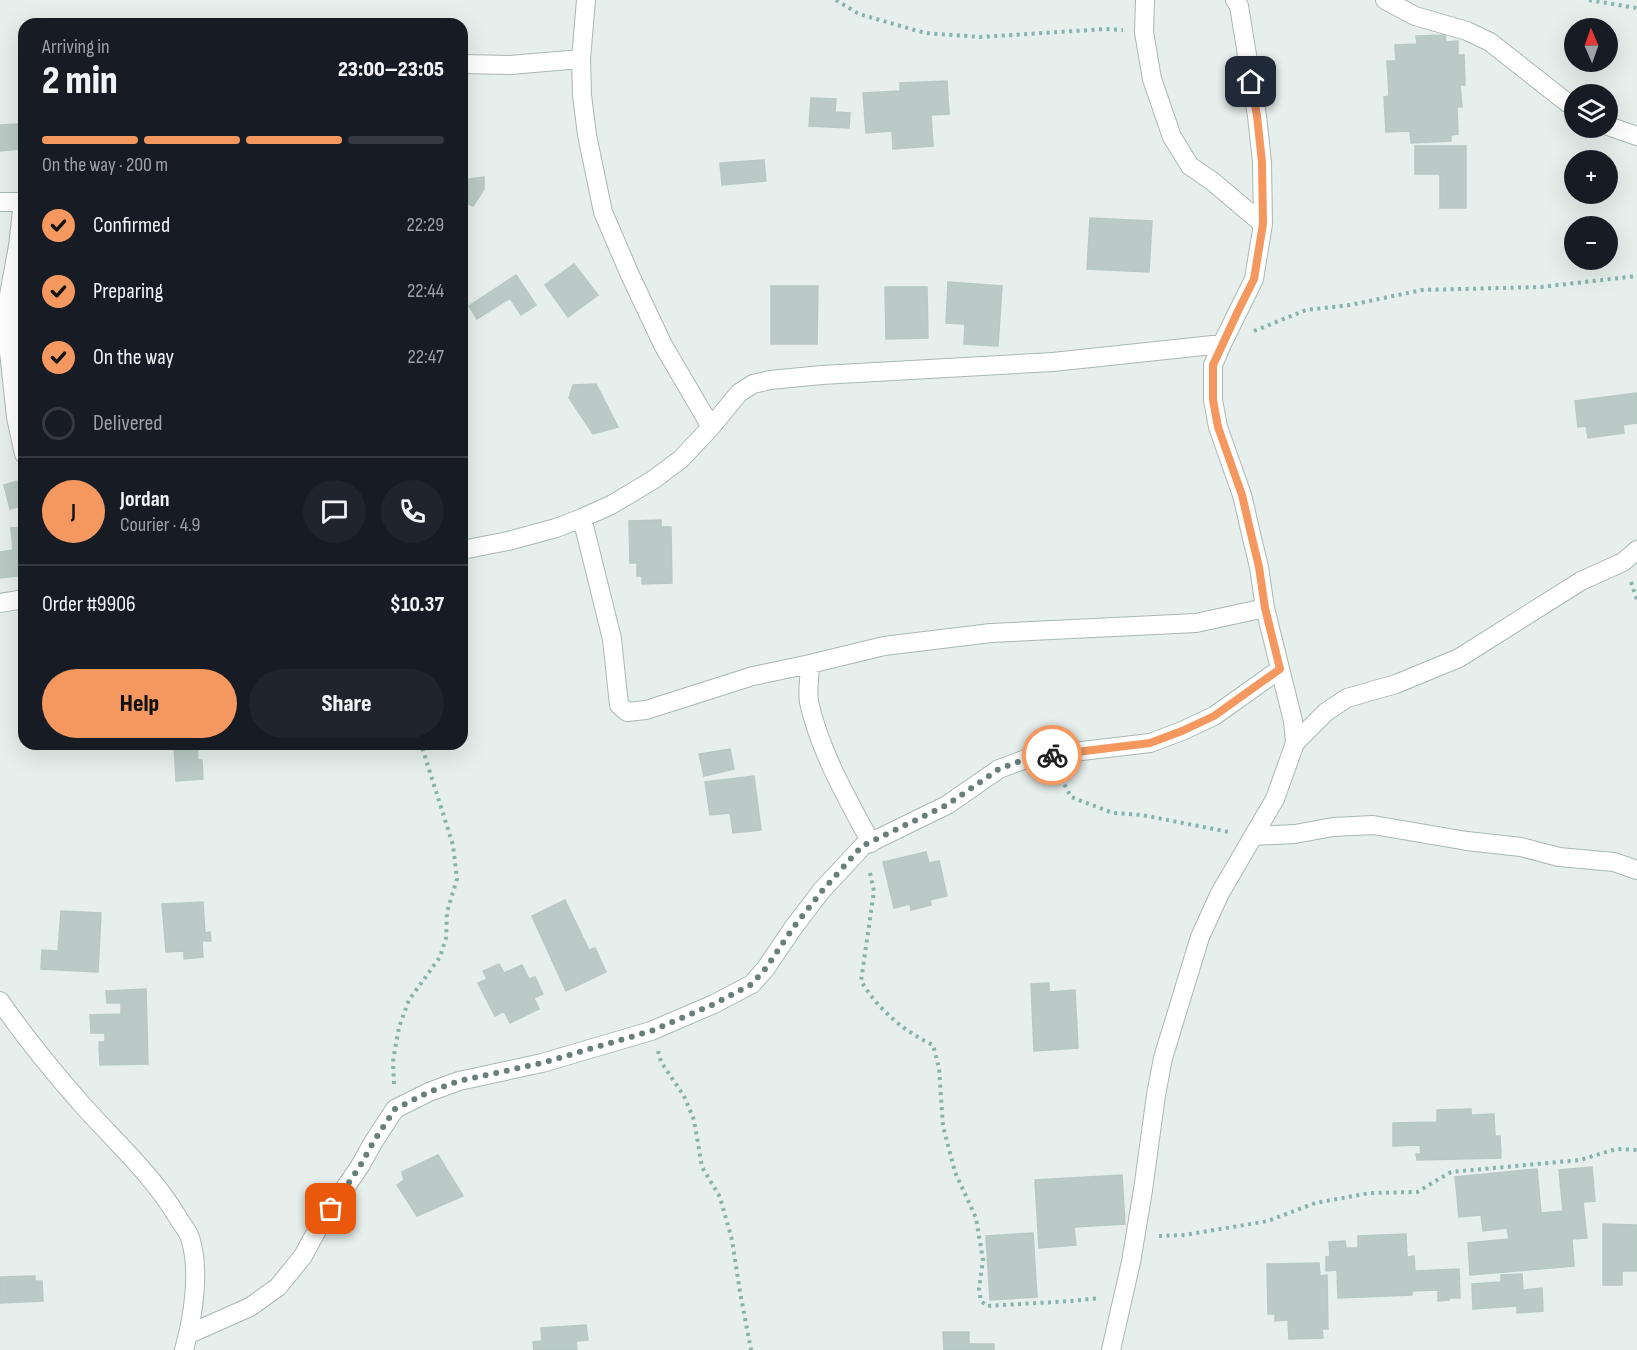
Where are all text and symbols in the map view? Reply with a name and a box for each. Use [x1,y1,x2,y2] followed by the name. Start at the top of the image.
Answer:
[1564,18,1618,72] north arrow
[1564,18,1618,270] map controls
[42,35,110,59] text: Arriving in
[338,56,444,83] text: 23:00–23:05
[1225,56,1276,107] pin
[42,58,118,105] text: 2 min
[1234,65,1267,98] icon: home
[1564,84,1618,138] button: layers
[1564,150,1618,204] button: +
[42,153,168,177] text: On the way · 200 m
[42,209,75,242] icon: check
[93,212,170,239] text: Confirmed
[407,213,444,237] text: 22:29
[1564,216,1618,270] button: −
[42,275,75,308] icon: check
[93,278,163,305] text: Preparing
[407,279,444,303] text: 22:44
[42,341,75,374] icon: check
[93,344,174,371] text: On the way
[408,345,444,369] text: 22:47
[93,410,162,437] text: Delivered
[303,480,366,543] button: chat
[381,480,444,543] button: phone
[120,486,169,513] text: Jordan
[71,498,76,525] text: J
[120,513,200,537] text: Courier · 4.9
[42,591,136,618] text: Order #9906
[390,591,444,618] text: $10.37
[42,669,237,738] button: Help
[249,669,444,738] button: Share
[1022,725,1082,785] courier
[1036,739,1069,772] icon: bike
[305,1183,356,1234] pin
[314,1192,347,1225] icon: bag

